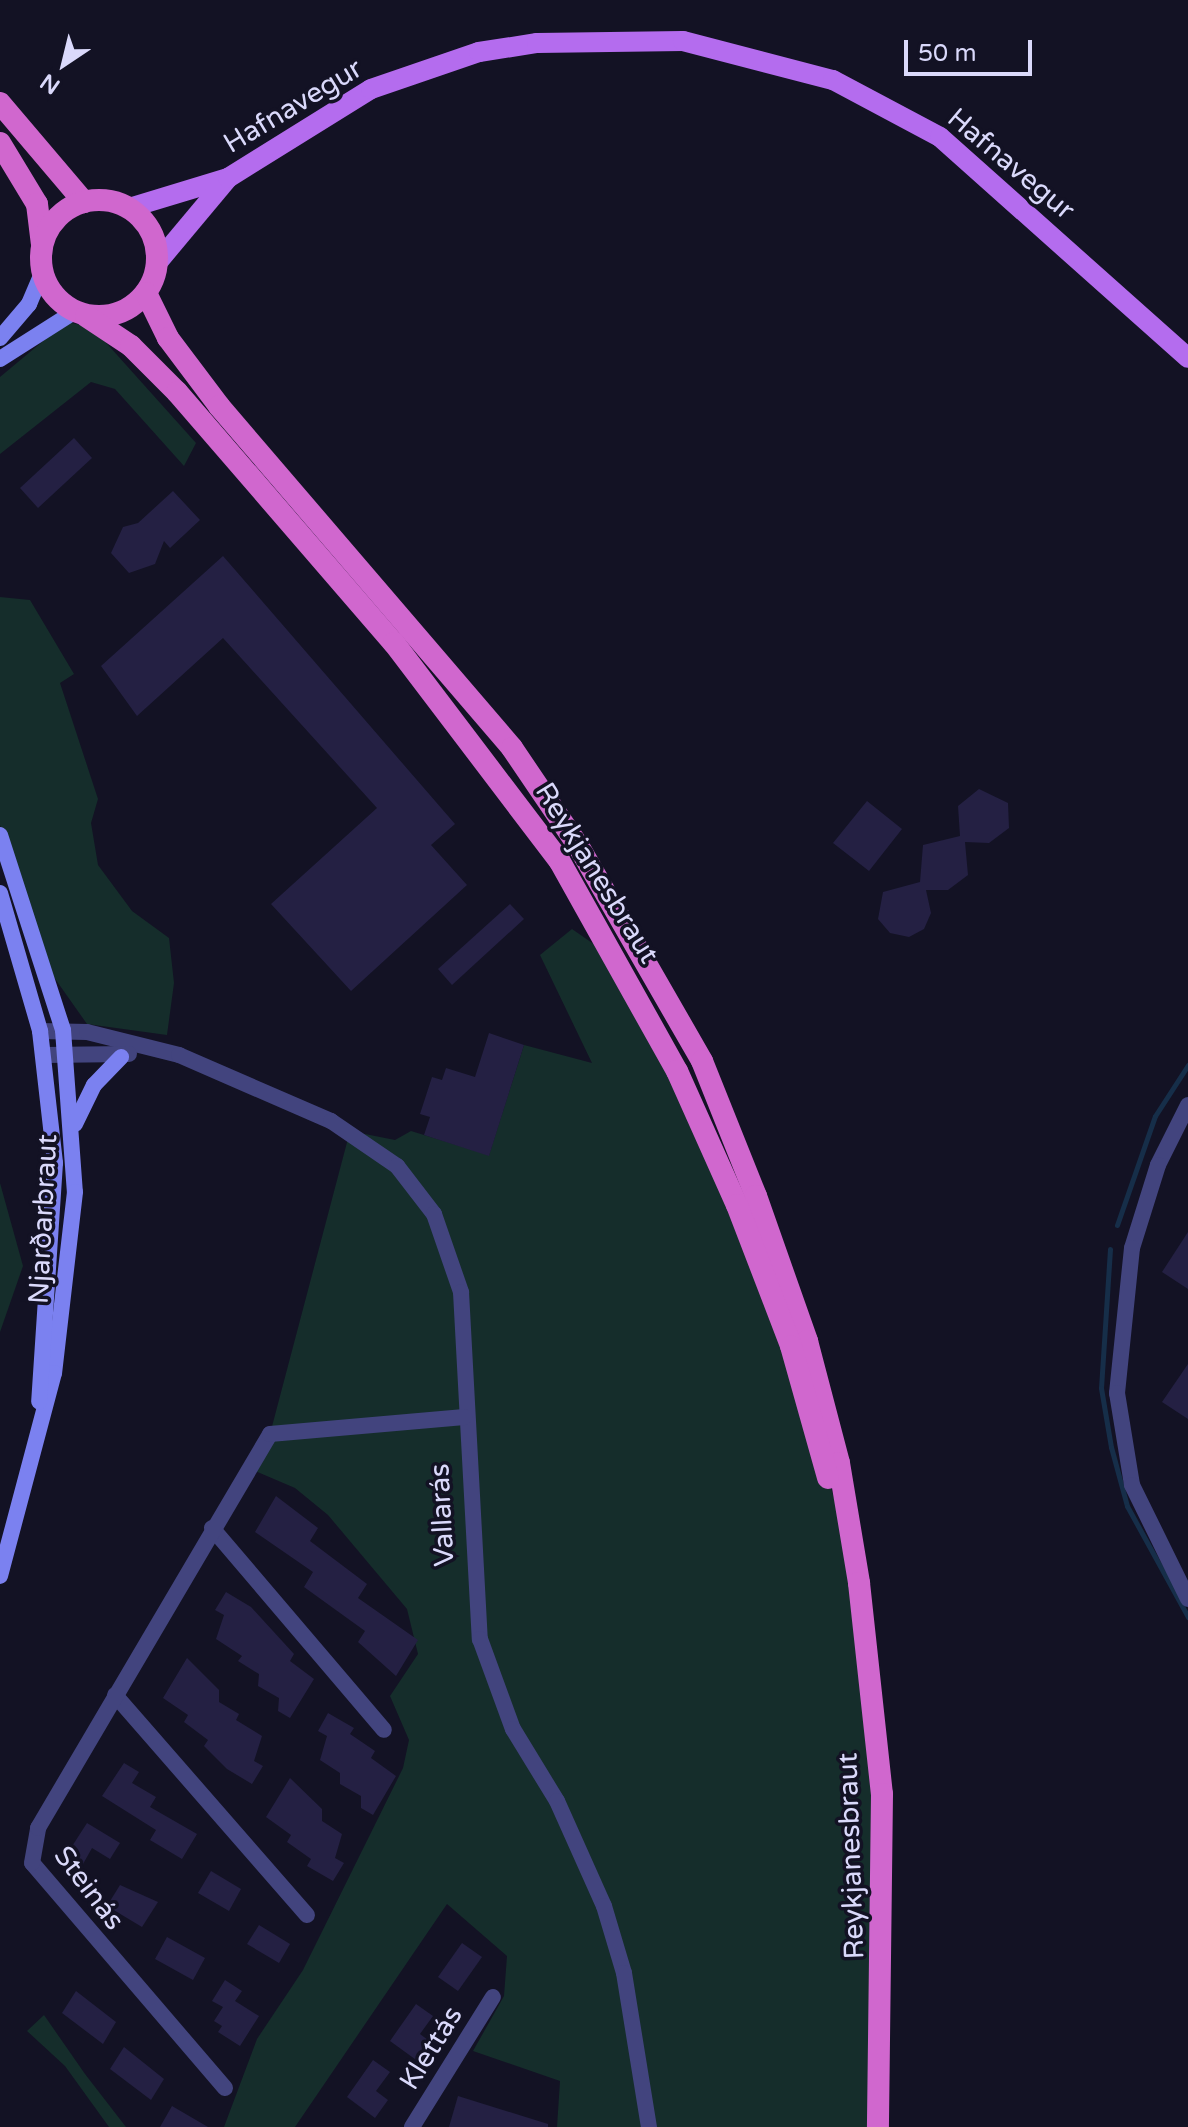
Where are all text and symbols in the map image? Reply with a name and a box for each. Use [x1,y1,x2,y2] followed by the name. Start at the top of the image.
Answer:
[24,24,104,104] north arrow
[908,24,1036,74] scale bar
[918,39,976,68] text: 50 m
[218,52,368,160] street label: Hafnavegur
[36,68,65,99] text: N
[941,101,1081,227] street label: Hafnavegur
[528,776,666,970] street label: Reykjanesbraut
[22,1133,64,1305] street label: Njarðarbraut
[423,1463,461,1567] street label: Vallarás
[831,1752,871,1960] street label: Reykjanesbraut
[47,1839,131,1937] street label: Steinás
[392,2000,470,2096] street label: Klettás

